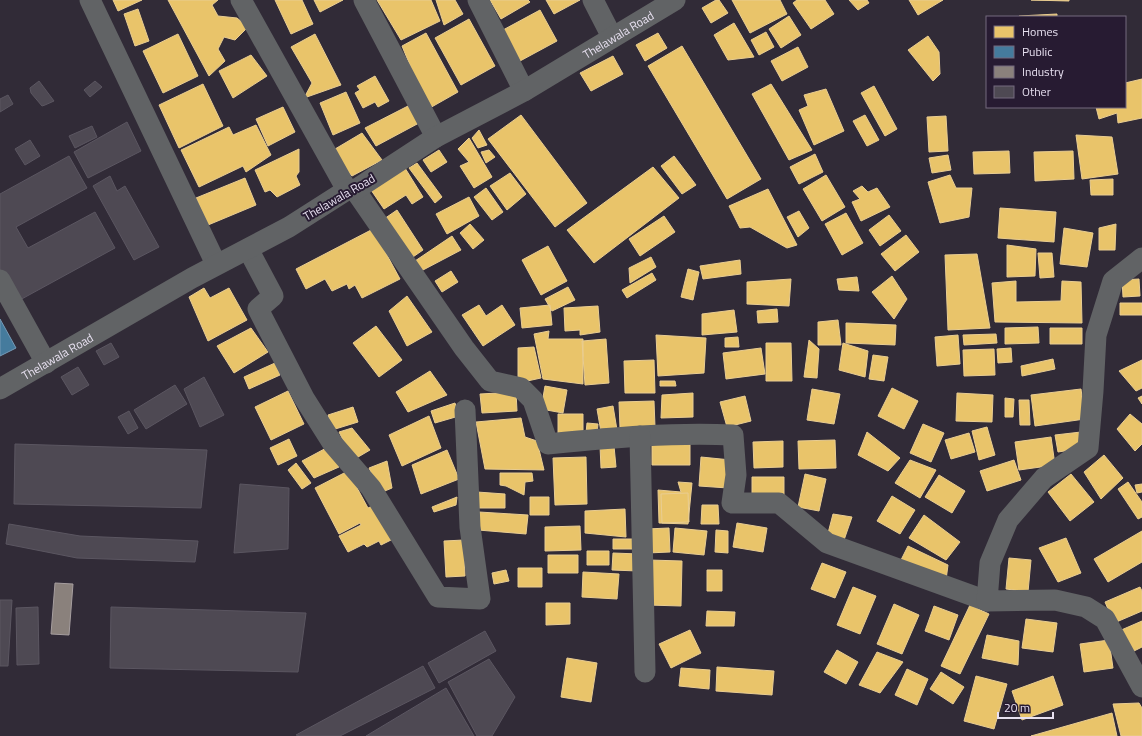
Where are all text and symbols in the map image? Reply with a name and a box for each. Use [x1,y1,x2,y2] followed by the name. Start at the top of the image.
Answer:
[579,6,657,63] street label: Thelawala Road
[986,16,1126,108] legend
[1022,22,1058,41] text: Homes
[1022,42,1052,61] text: Public
[1022,62,1064,81] text: Industry
[1022,82,1051,101] text: Other
[300,169,378,225] street label: Thelawala Road
[18,328,97,384] street label: Thelawala Road
[998,694,1053,720] scale bar
[1004,698,1030,717] text: 20 m

